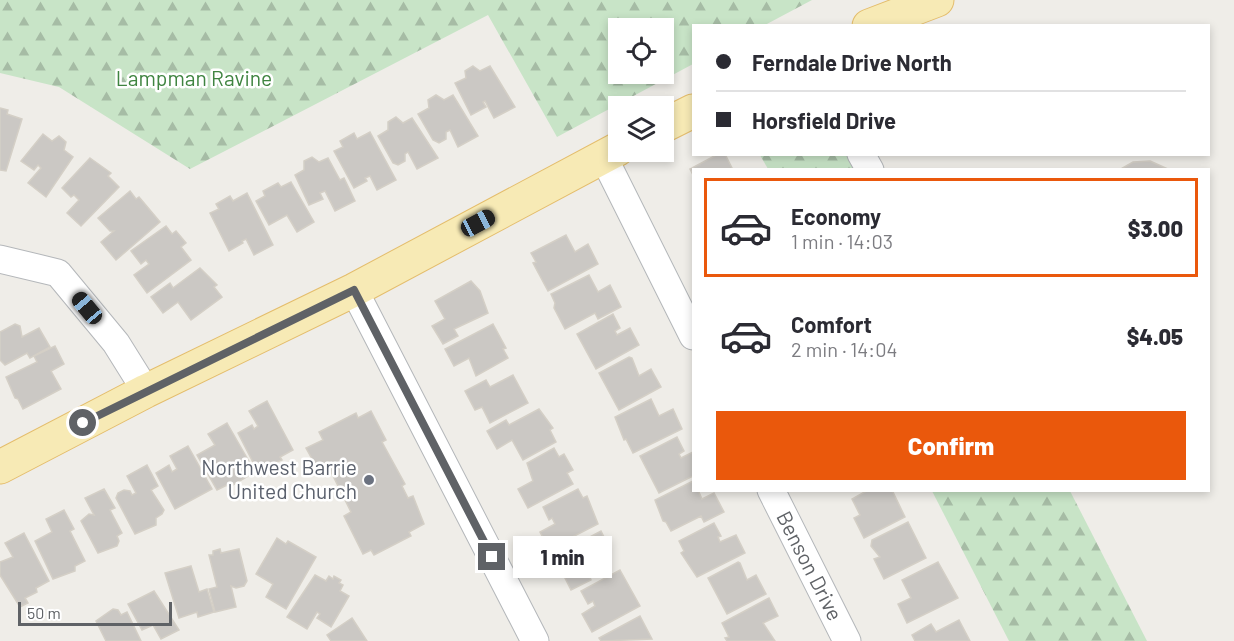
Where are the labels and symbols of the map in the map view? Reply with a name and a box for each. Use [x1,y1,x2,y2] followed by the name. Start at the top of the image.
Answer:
[116,65,272,90] park label: Lampman Ravine
[458,207,498,239] car
[69,288,105,328] car
[69,409,96,436] route start
[201,454,357,503] place label: Northwest Barrie United Church
[362,473,376,487] marker: Northwest Barrie United Church
[772,506,849,624] street label: Benson Drive
[513,536,612,578] callout: 1 min
[478,543,505,570] route end
[18,599,172,626] scale bar

